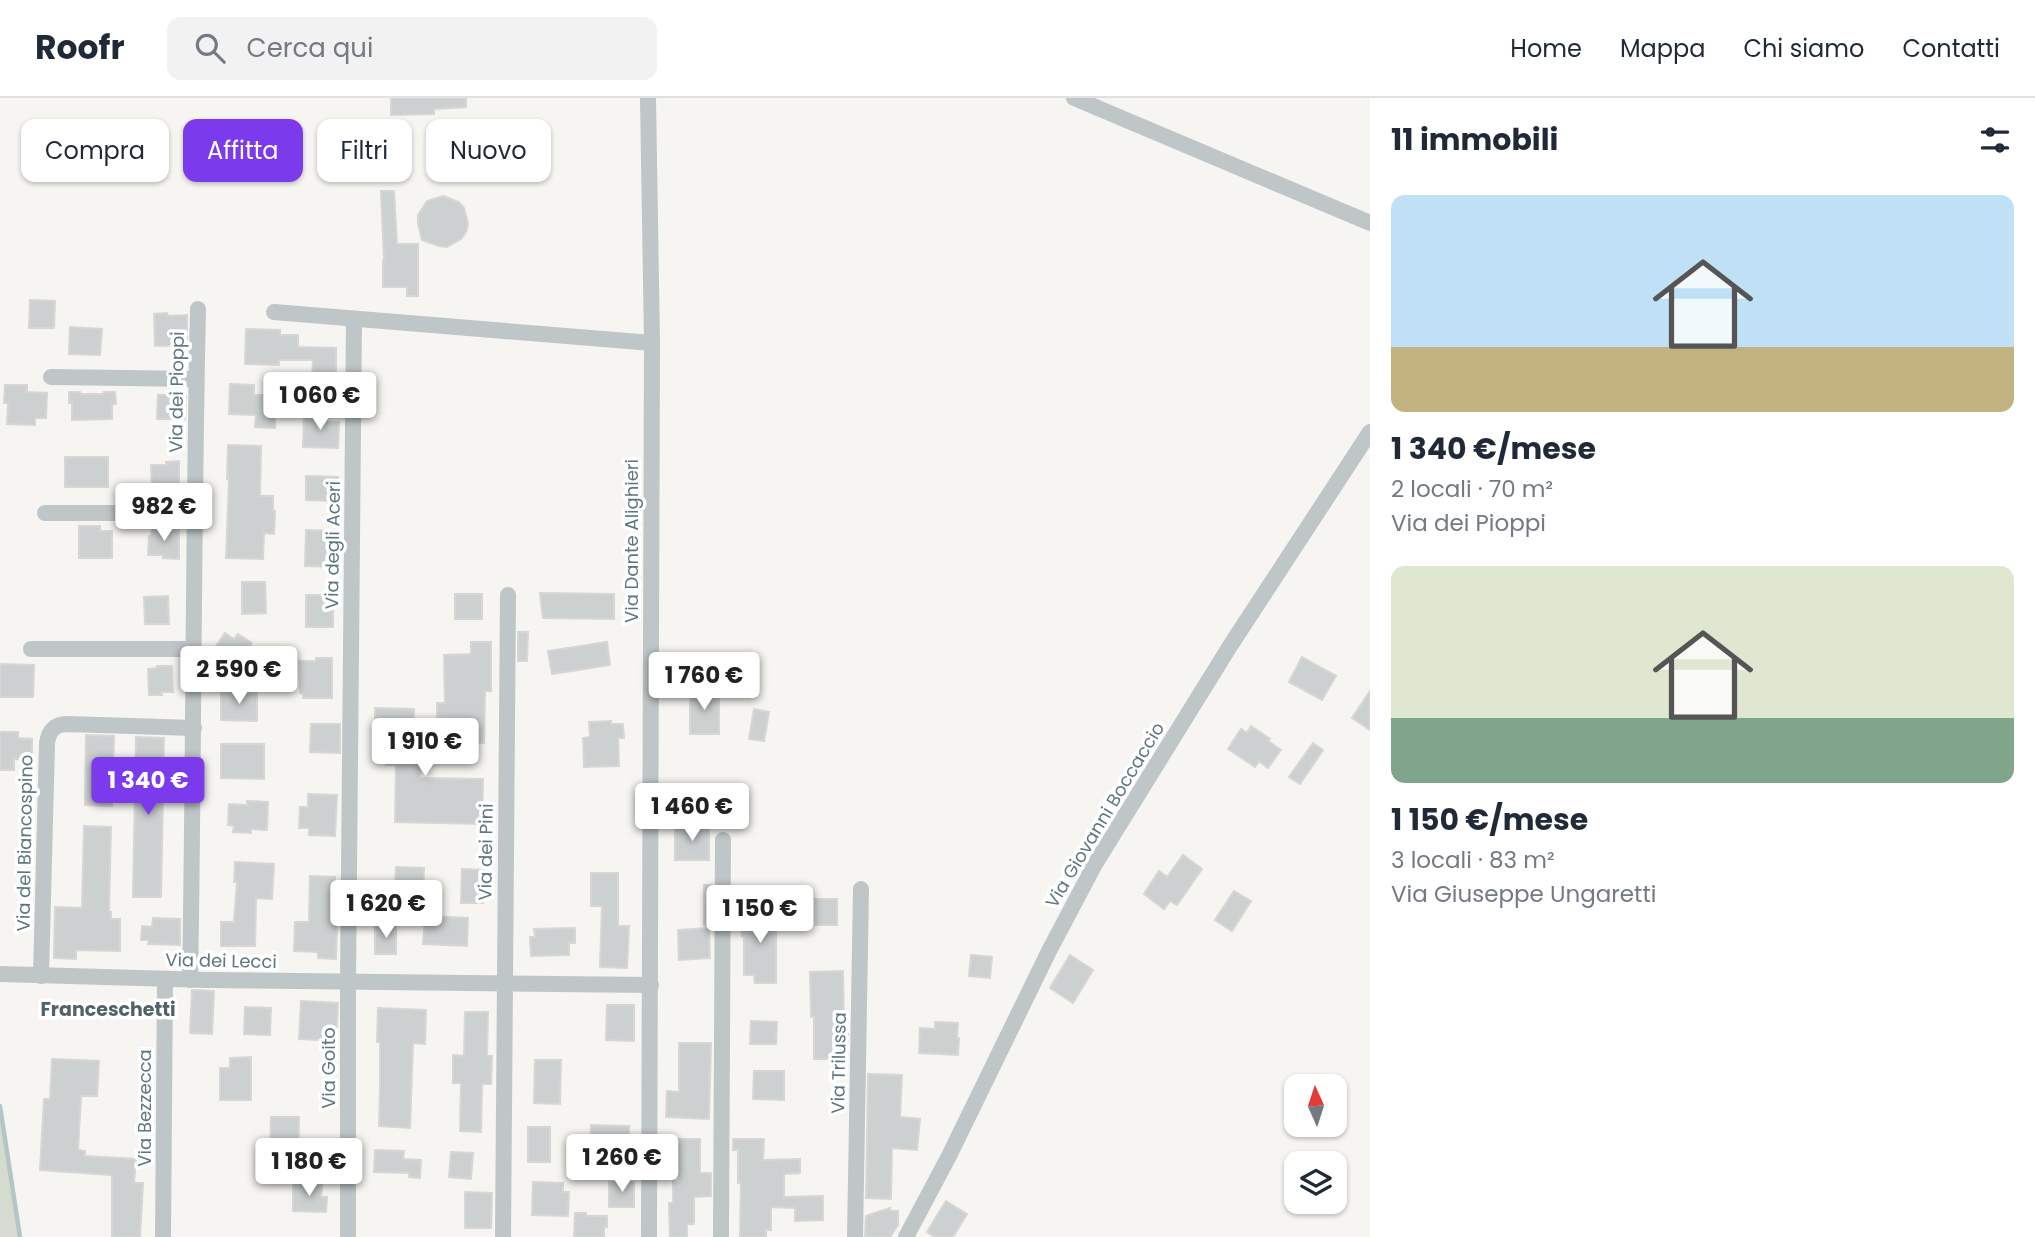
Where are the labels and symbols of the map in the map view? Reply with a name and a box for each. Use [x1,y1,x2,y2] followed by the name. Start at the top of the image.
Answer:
[163,331,190,453] street label: Via dei Pioppi
[255,372,385,432] pin: 1 060 €
[619,459,644,623] street label: Via Dante Alighieri
[319,481,346,609] street label: Via degli Aceri
[115,484,213,543] pin: 982 €
[174,646,304,706] pin: 2 590 €
[639,652,769,712] pin: 1 760 €
[1039,717,1170,912] street label: Via Giovanni Boccaccio
[360,718,490,778] pin: 1 910 €
[10,754,39,932] street label: Via del Biancospino
[83,758,213,817] pin: 1 340 €
[627,784,757,843] pin: 1 460 €
[472,803,499,901] street label: Via dei Pini
[321,880,451,940] pin: 1 620 €
[695,886,825,945] pin: 1 150 €
[165,947,277,974] street label: Via dei Lecci
[40,996,176,1023] district label: Franceschetti
[825,1012,852,1114] street label: Via Trilussa
[316,1027,341,1109] street label: Via Goito
[132,1049,157,1167] street label: Via Bezzecca
[1284,1074,1348,1138] north arrow
[557,1134,687,1194] pin: 1 260 €
[244,1138,374,1198] pin: 1 180 €

